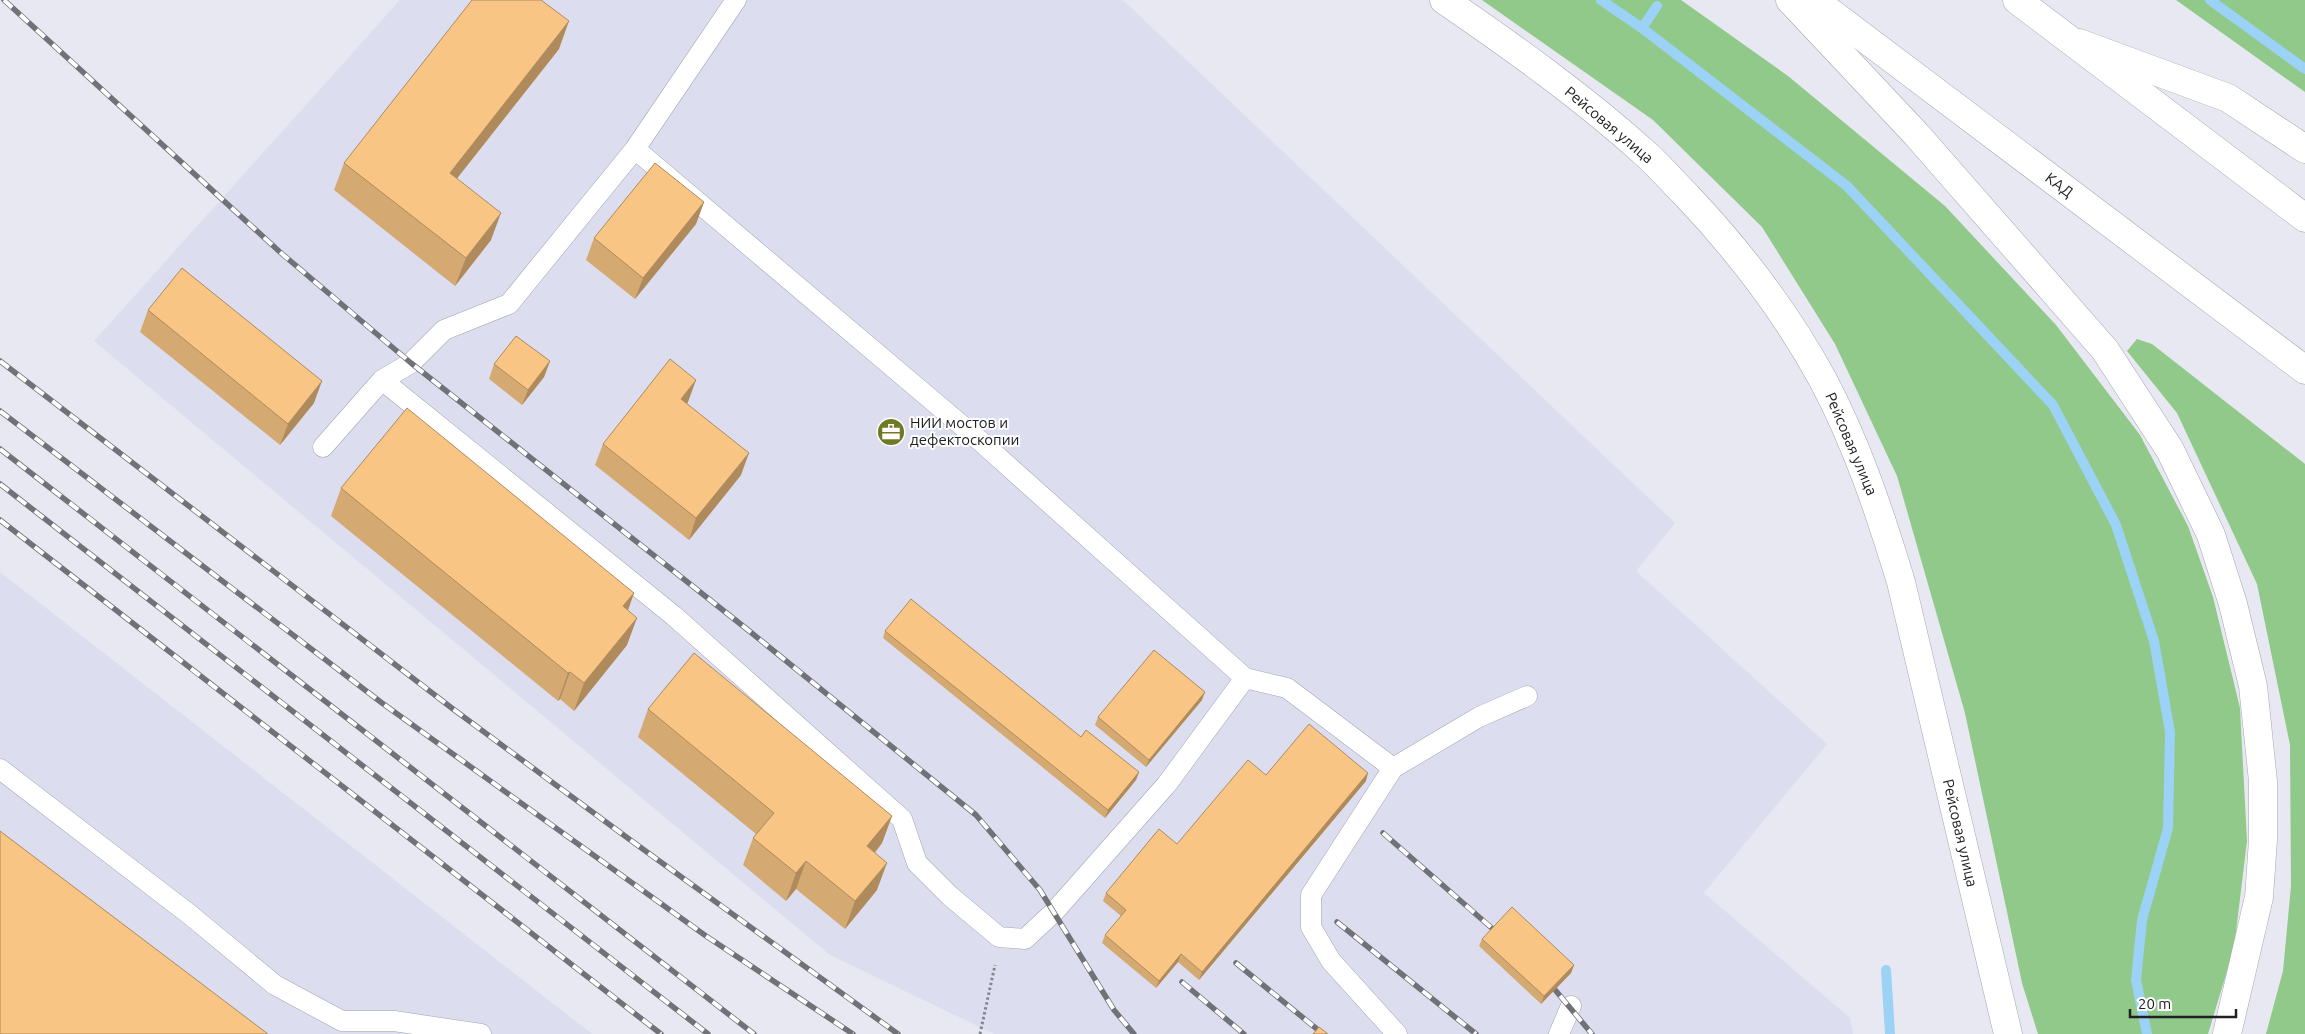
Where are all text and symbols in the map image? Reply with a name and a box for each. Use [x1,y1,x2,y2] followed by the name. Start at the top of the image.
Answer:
[1562,83,1657,167] street label: Рейсовая улица
[2042,169,2076,200] street label: КАД
[1822,390,1881,498] street label: Рейсовая улица
[910,414,1019,448] place label: НИИ мостов и дефектоскопии
[876,417,906,447] office icon: НИИ мостов и дефектоскопии
[1940,777,1981,888] street label: Рейсовая улица
[2130,986,2236,1018] scale bar
[2138,995,2171,1012] text: 20 m

